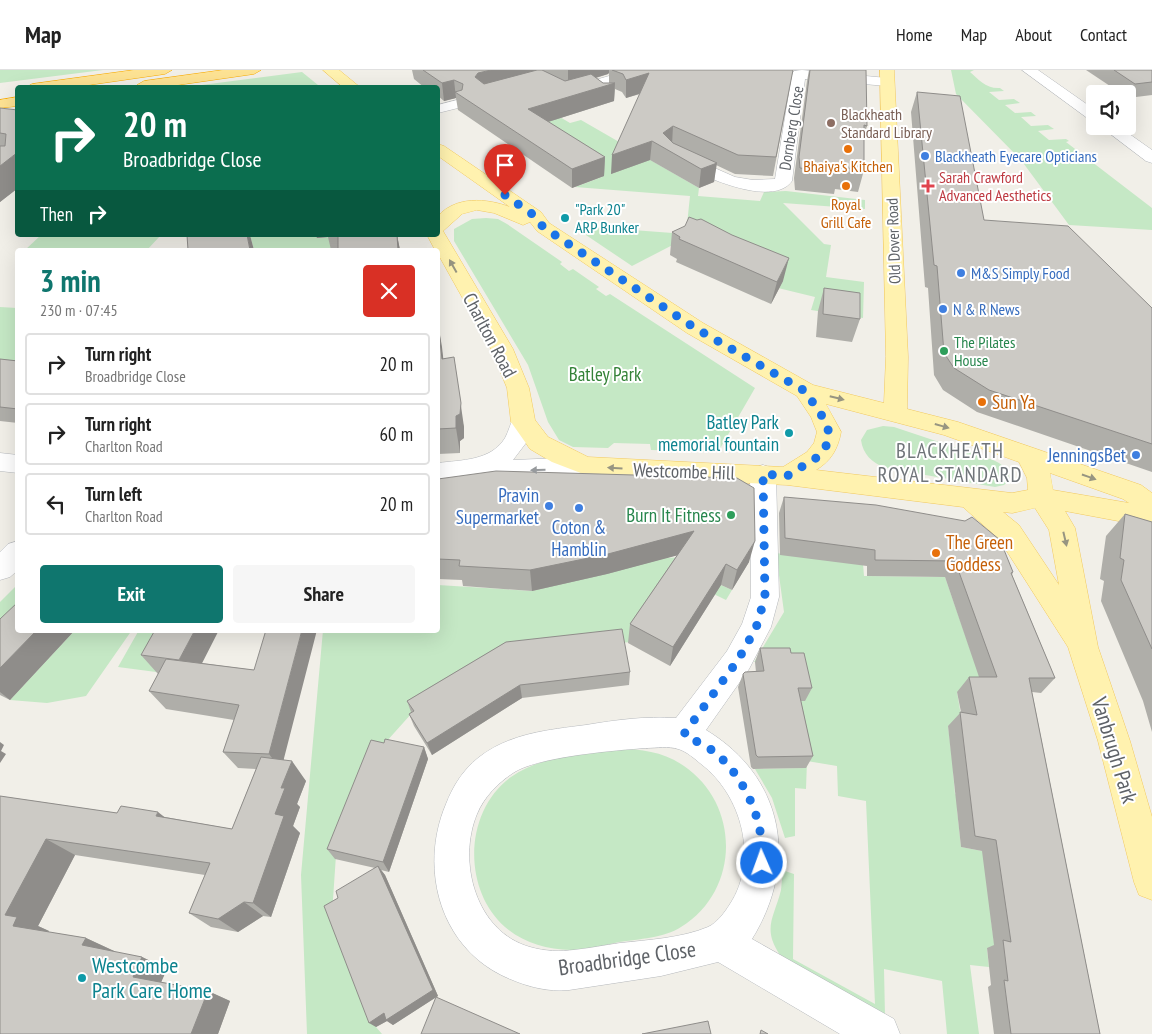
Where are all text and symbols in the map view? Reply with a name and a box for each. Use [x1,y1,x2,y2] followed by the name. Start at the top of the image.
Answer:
[25,19,62,50] text: Map
[896,23,933,46] text: Home
[961,23,987,46] text: Map
[1015,23,1052,46] text: About
[1080,23,1127,46] text: Contact
[774,84,808,172] street label: Dornberg Close
[1086,85,1136,135] map controls
[1086,85,1136,135] button: sound
[123,101,187,147] text: 20 m
[841,104,932,142] place label: Blackheath Standard Library
[40,105,105,170] icon: right
[825,117,837,129] marker: Blackheath Standard Library
[842,143,854,155] marker: Bhaiya's Kitchen
[484,144,526,195] pin
[123,145,262,173] text: Broadbridge Close
[935,146,1097,166] place label: Blackheath Eyecare Opticians
[919,150,931,162] marker: Blackheath Eyecare Opticians
[491,151,519,179] icon: arrive
[803,156,893,176] place label: Bhaiya's Kitchen
[939,167,1051,205] place label: Sarah Crawford Advanced Aesthetics
[921,179,935,193] marker: Sarah Crawford Advanced Aesthetics
[840,180,852,192] marker: Royal Grill Cafe
[821,194,871,232] place label: Royal Grill Cafe
[882,198,904,284] street label: Old Dover Road
[575,199,640,237] place label: "Park 20" ARP Bunker
[83,200,111,228] icon: right
[40,202,73,226] text: Then
[559,212,571,224] marker: "Park 20" ARP Bunker
[449,259,457,273] one-way arrow
[40,261,101,300] text: 3 min
[971,263,1070,283] place label: M&S Simply Food
[363,265,415,317] button: close
[955,267,967,279] marker: M&S Simply Food
[458,289,522,381] street label: Charlton Road
[953,299,1020,319] place label: N & R News
[40,300,118,320] text: 230 m · 07:45
[937,303,949,315] marker: N & R News
[954,332,1015,370] place label: The Pilates House
[85,342,151,366] text: Turn right
[938,345,950,357] marker: The Pilates House
[42,350,70,378] icon: right
[380,352,413,376] text: 20 m
[569,362,642,386] park label: Batley Park
[85,366,186,386] text: Broadbridge Close
[992,390,1035,414] place label: Sun Ya
[829,394,844,402] one-way arrow
[976,396,988,408] marker: Sun Ya
[658,410,780,456] place label: Batley Park memorial fountain
[85,412,151,436] text: Turn right
[42,420,70,448] icon: right
[380,422,413,446] text: 60 m
[934,422,949,430] one-way arrow
[783,427,795,439] marker: Batley Park memorial fountain
[85,436,163,456] text: Charlton Road
[877,437,1023,488] district label: BLACKHEATH ROYAL STANDARD
[1047,443,1127,467] place label: JenningsBet
[1130,449,1142,461] marker: JenningsBet
[633,457,736,485] street label: Westcombe Hill
[607,463,623,471] one-way arrow
[530,466,546,474] one-way arrow
[1082,473,1097,481] one-way arrow
[85,482,142,506] text: Turn left
[456,483,540,529] place label: Pravin Supermarket
[42,490,70,518] icon: left
[380,492,413,516] text: 20 m
[543,500,555,512] marker: Pravin Supermarket
[573,502,585,514] marker: Coton & Hamblin
[626,503,721,527] place label: Burn It Fitness
[85,506,163,526] text: Charlton Road
[725,509,737,521] marker: Burn It Fitness
[551,515,607,561] place label: Coton & Hamblin
[946,530,1013,576] place label: The Green Goddess
[1061,532,1069,547] one-way arrow
[930,547,942,559] marker: The Green Goddess
[40,565,223,623] button: Exit
[233,565,415,623] button: Share
[1085,693,1145,807] street label: Vanbrugh Park
[735,836,787,888] position arrow
[556,934,698,982] street label: Broadbridge Close
[92,951,212,1004] place label: Westcombe Park Care Home
[76,972,88,984] marker: Westcombe Park Care Home

